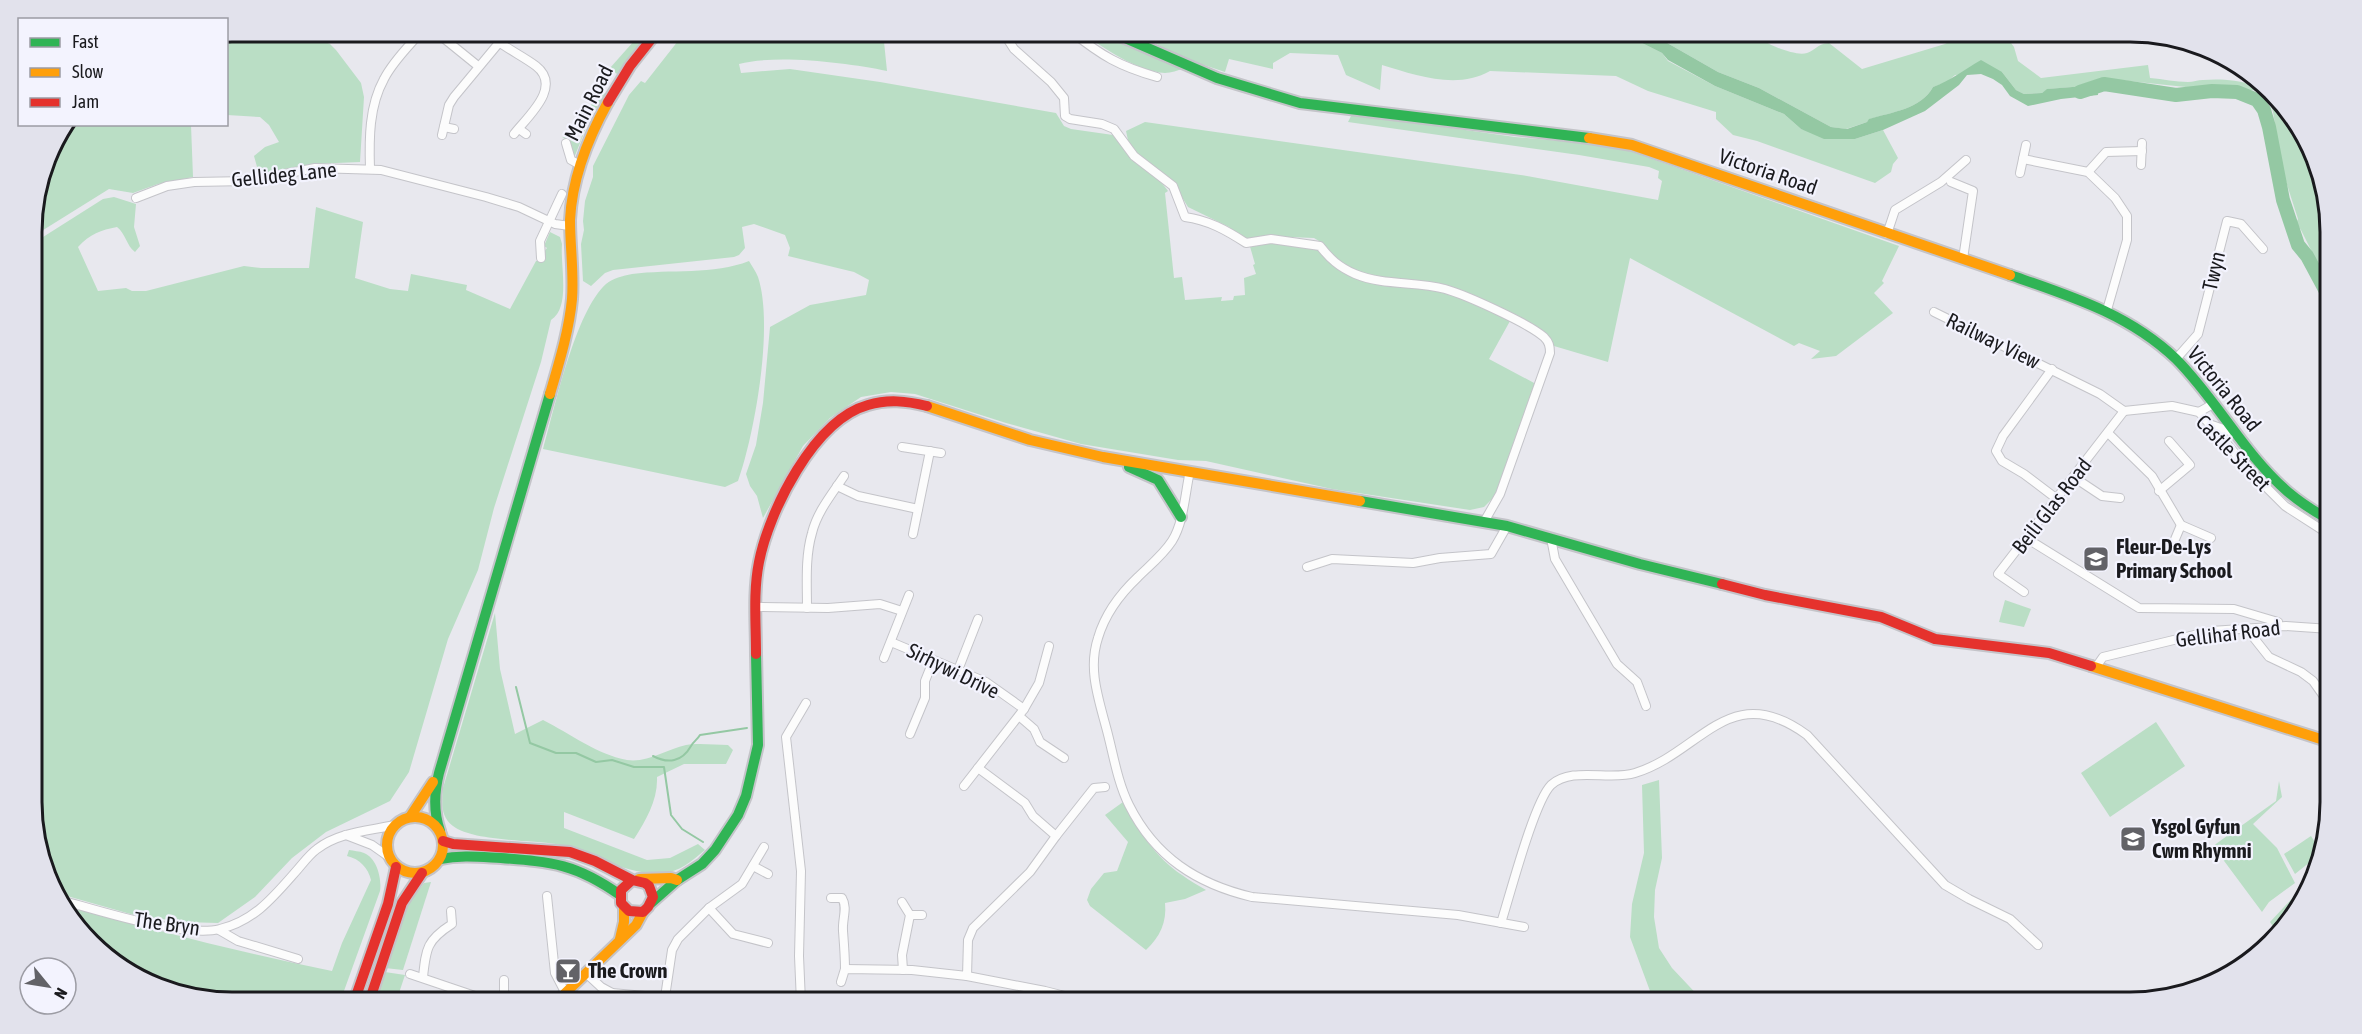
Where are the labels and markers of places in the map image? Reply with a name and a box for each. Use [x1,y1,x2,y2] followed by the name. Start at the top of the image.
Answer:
[2116,534,2232,582] place label: Fleur-De-Lys Primary School
[2081,544,2111,574] school or university icon: Fleur-De-Lys Primary School
[2151,814,2251,862] place label: Ysgol Gyfun Cwm Rhymni
[2118,824,2148,854] school or university icon: Ysgol Gyfun Cwm Rhymni
[553,956,583,986] bar icon: The Crown
[588,958,667,982] place label: The Crown

